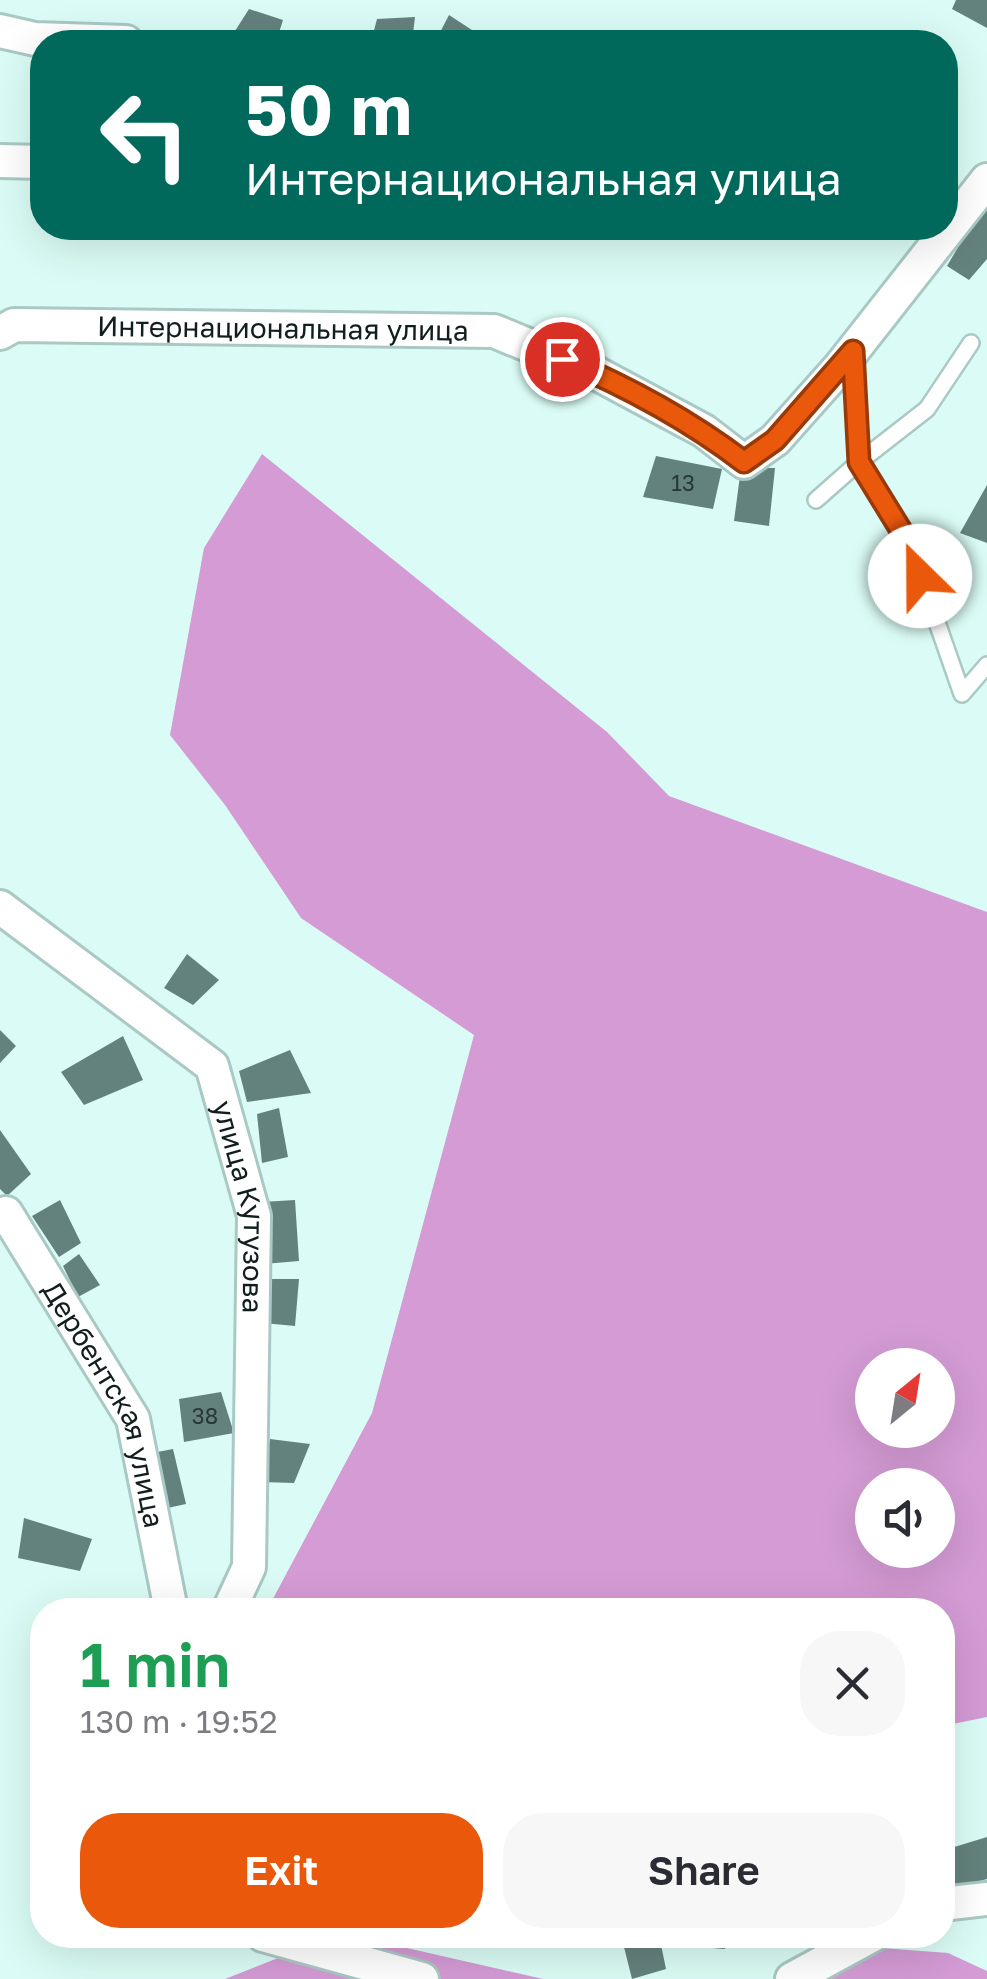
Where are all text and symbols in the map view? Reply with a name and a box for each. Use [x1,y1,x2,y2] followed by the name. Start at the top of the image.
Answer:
[245,66,412,150] text: 50 m
[80,70,210,200] icon: left
[245,151,842,205] text: Интернациональная улица
[97,309,469,347] street label: Интернациональная улица
[520,317,605,402] pin
[535,332,590,387] icon: arrive
[671,469,695,496] house number: 13
[868,524,972,628] position arrow
[207,1097,272,1314] street label: улица Кутузова
[36,1275,171,1531] street label: Дербентская улица
[855,1348,955,1448] north arrow
[855,1348,955,1568] map controls
[192,1402,218,1429] house number: 38
[855,1468,955,1568] button: sound
[80,1628,230,1700] text: 1 min
[800,1631,905,1736] button: close
[80,1702,278,1740] text: 130 m · 19:52
[80,1813,483,1928] button: Exit
[503,1813,905,1928] button: Share

